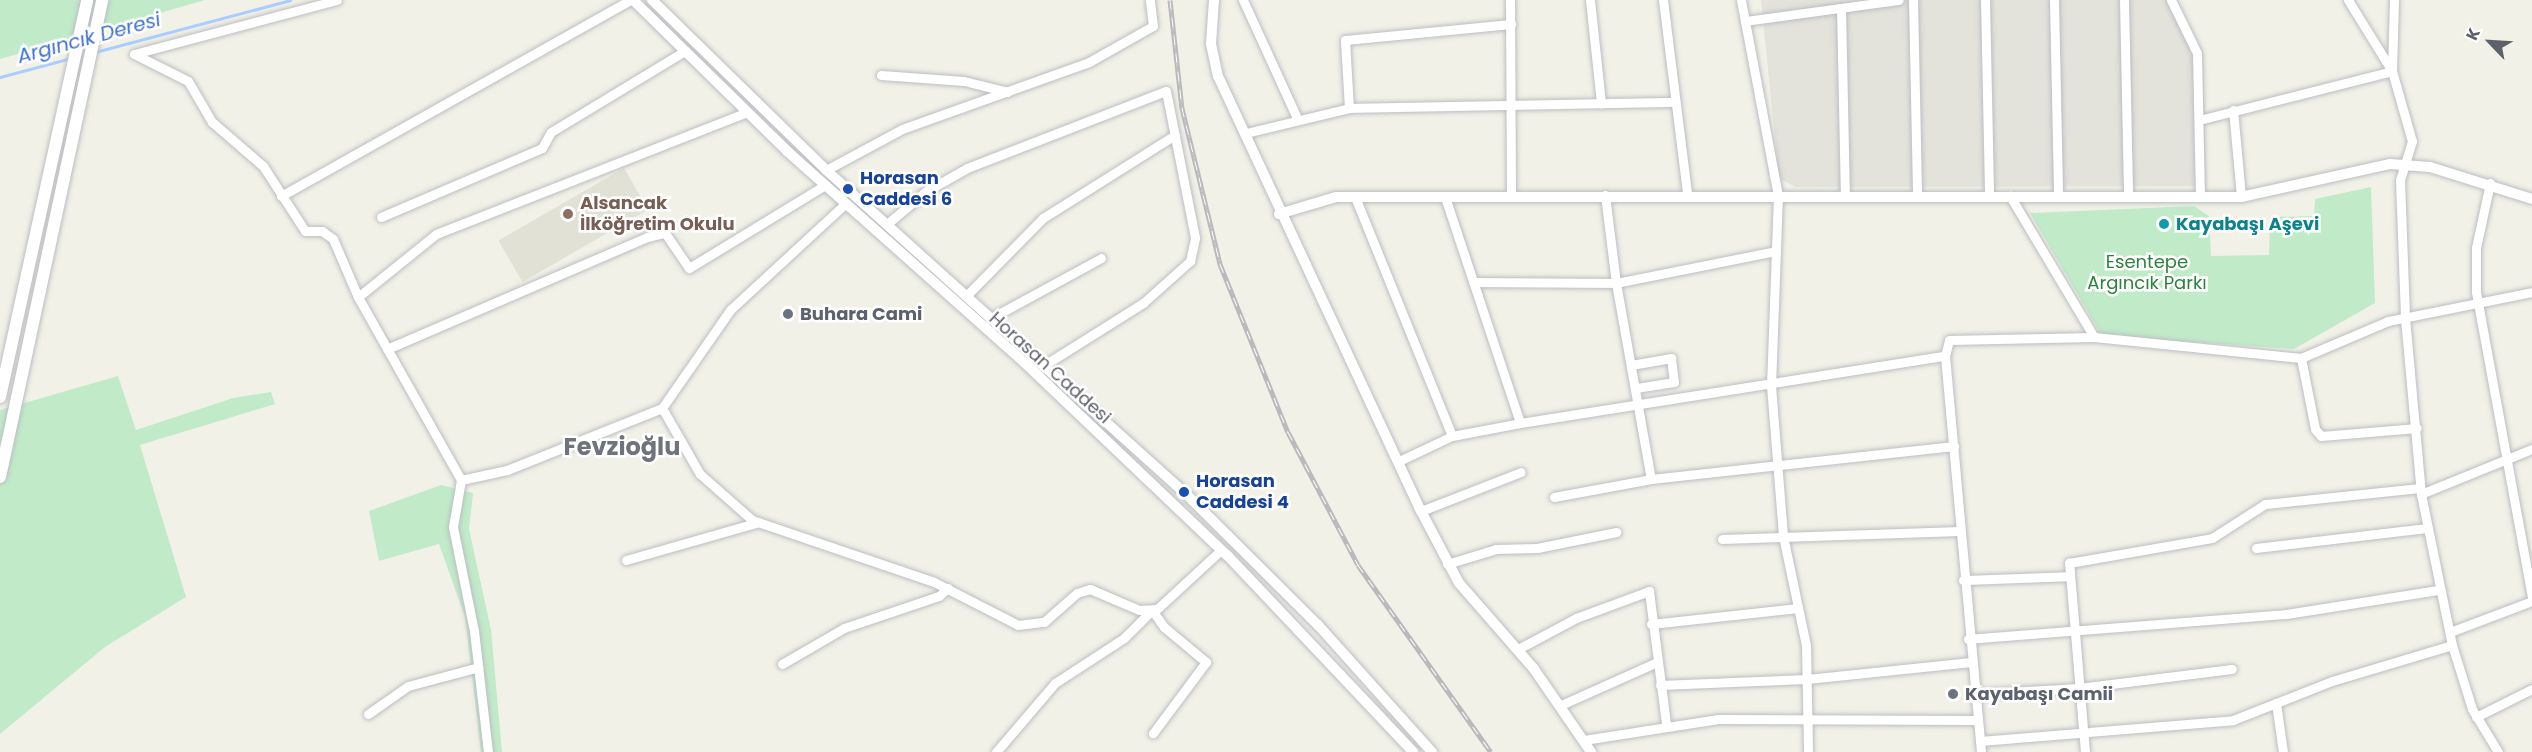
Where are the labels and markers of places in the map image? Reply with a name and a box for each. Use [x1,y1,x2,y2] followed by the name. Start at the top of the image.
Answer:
[860,168,952,210] place label: Horasan Caddesi 6
[841,182,855,196] marker: Horasan Caddesi 6
[580,193,735,236] place label: Alsancak İlköğretim Okulu
[561,207,575,221] marker: Alsancak İlköğretim Okulu
[2176,213,2319,235] place label: Kayabaşı Aşevi
[2157,217,2171,231] marker: Kayabaşı Aşevi
[800,303,922,325] place label: Buhara Cami
[781,307,795,321] marker: Buhara Cami
[1196,471,1289,514] place label: Horasan Caddesi 4
[1177,485,1191,499] marker: Horasan Caddesi 4
[1965,683,2113,705] place label: Kayabaşı Camii
[1946,687,1960,701] marker: Kayabaşı Camii

